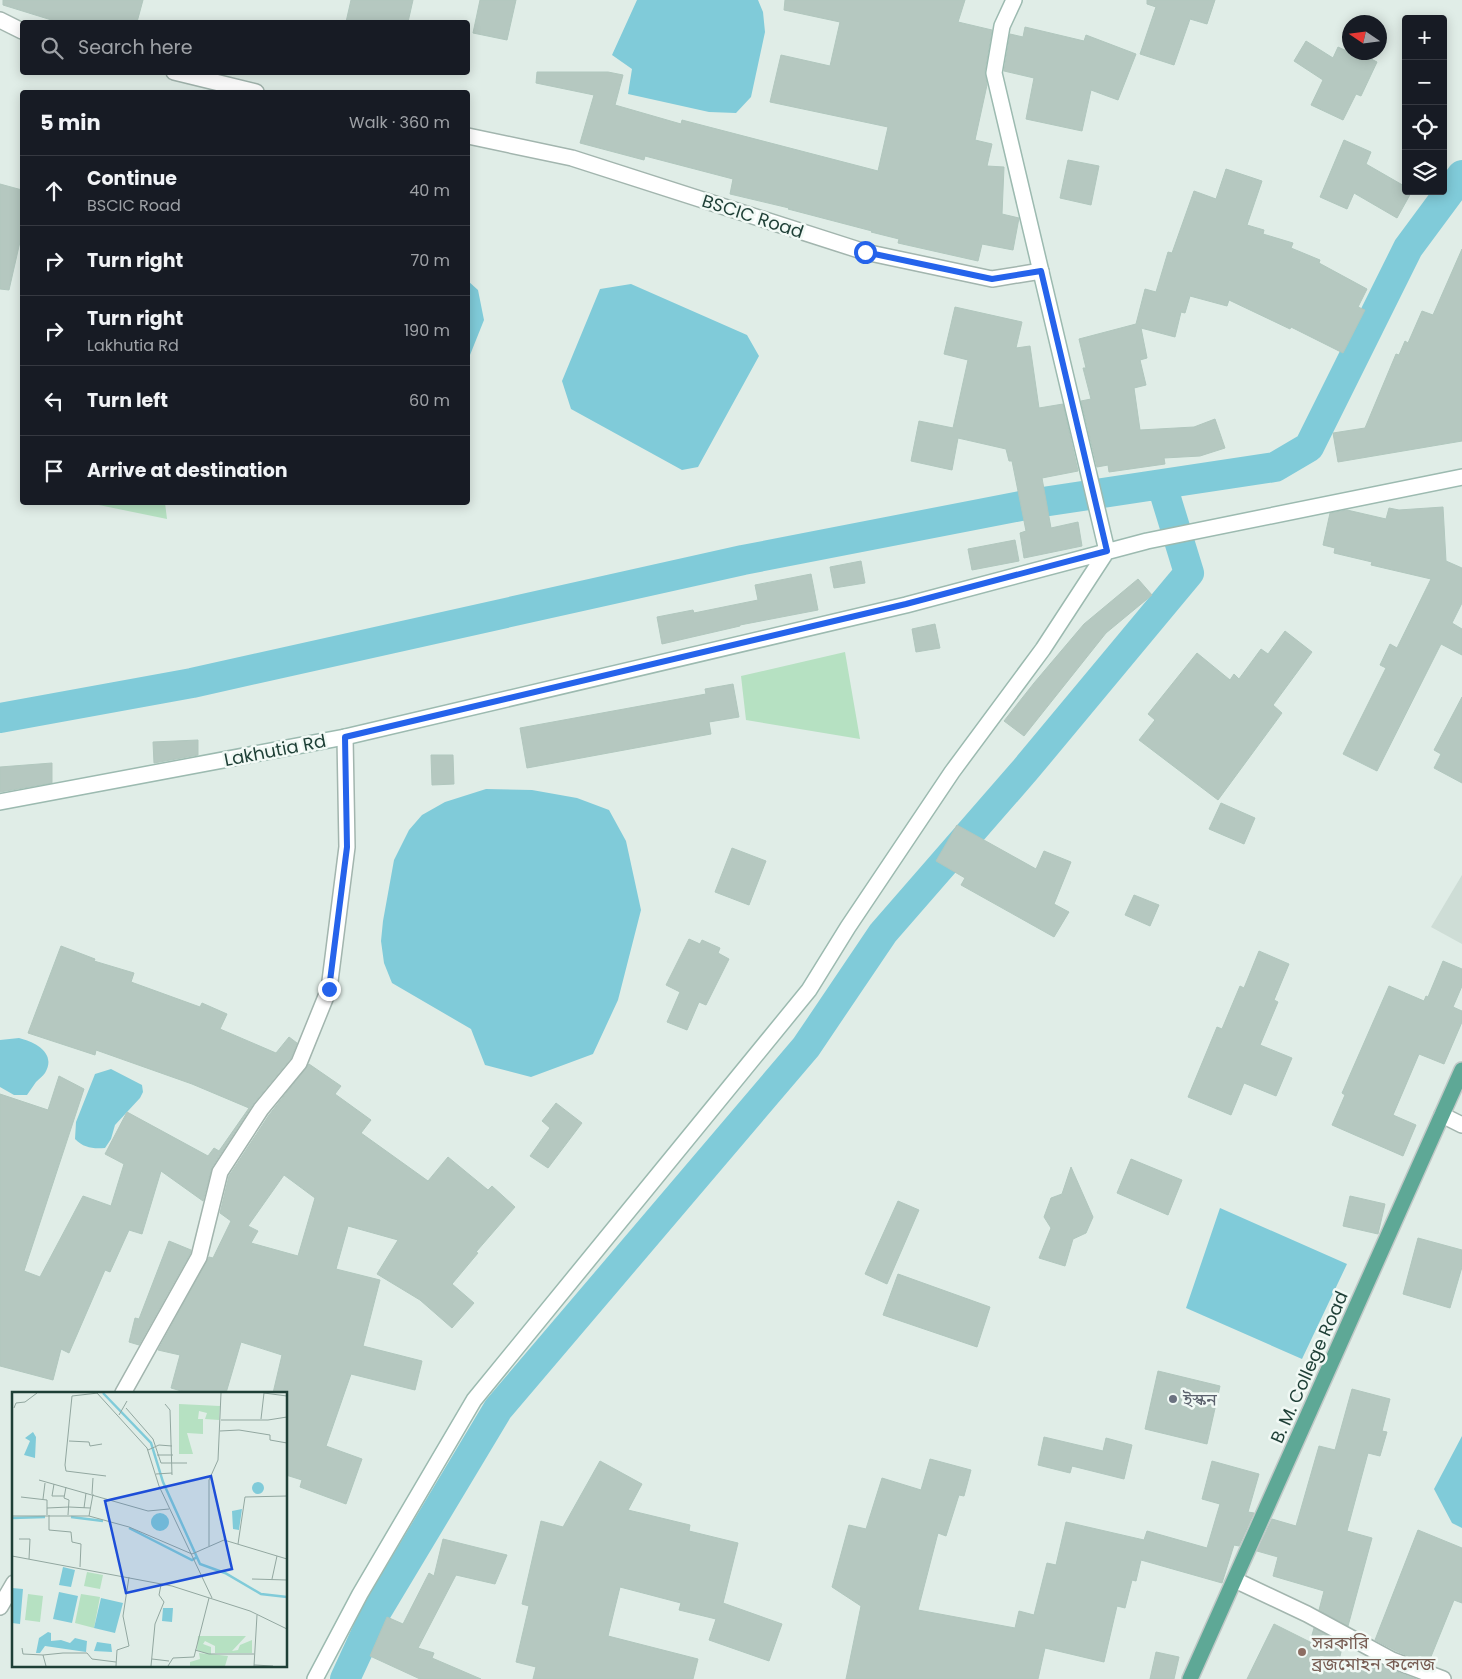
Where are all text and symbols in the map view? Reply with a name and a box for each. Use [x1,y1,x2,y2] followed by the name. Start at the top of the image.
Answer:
[1342,15,1387,60] north arrow
[1402,15,1447,195] map controls
[1402,15,1447,60] button: +
[20,20,470,75] search box
[38,34,66,62] icon: search
[78,34,192,61] text: Search here
[1402,60,1447,105] button: −
[1402,105,1447,150] button: locate
[40,108,101,137] text: 5 min
[349,111,450,134] text: Walk · 360 m
[1402,150,1447,195] button: layers
[87,165,177,192] text: Continue
[40,177,68,205] icon: ahead
[409,179,450,202] text: 40 m
[699,188,807,244] street label: BSCIC Road
[87,194,181,217] text: BSCIC Road
[854,241,877,264] route start
[40,247,68,275] icon: right
[87,247,183,274] text: Turn right
[410,249,450,272] text: 70 m
[87,305,183,332] text: Turn right
[40,317,68,345] icon: right
[404,319,450,342] text: 190 m
[87,334,179,357] text: Lakhutia Rd
[40,387,68,415] icon: left
[87,387,168,414] text: Turn left
[409,389,450,412] text: 60 m
[40,457,68,485] icon: arrive
[87,457,288,484] text: Arrive at destination
[222,728,328,772] street label: Lakhutia Rd
[318,978,341,1001] route end
[1264,1287,1354,1447] street label: B. M. College Road
[1182,1387,1218,1412] place label: ইস্কন
[12,1392,288,1666] inset map
[1167,1393,1179,1405] marker: ইস্কন
[1311,1630,1436,1676] place label: সরকারি ব্রজমোহন কলেজ
[1296,1646,1308,1658] marker: সরকারি ব্রজমোহন কলেজ

